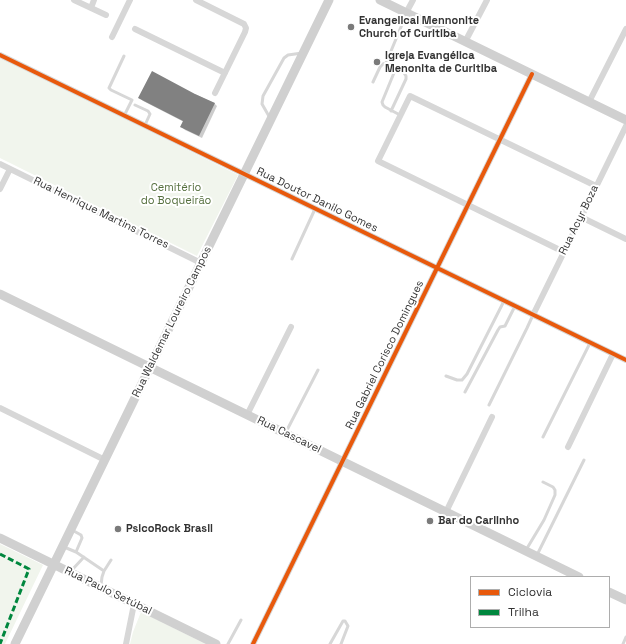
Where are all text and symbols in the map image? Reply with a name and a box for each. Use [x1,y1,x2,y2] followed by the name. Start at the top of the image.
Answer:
[359,14,479,40] place label: Evangelical Mennonite Church of Curitiba
[346,22,356,32] marker: Evangelical Mennonite Church of Curitiba
[385,49,497,75] place label: Igreja Evangélica Menonita de Curitiba
[372,57,382,67] marker: Igreja Evangélica Menonita de Curitiba
[254,165,380,235] street label: Rua Doutor Danilo Gomes
[31,174,171,252] street label: Rua Henrique Martins Torres
[141,181,211,207] park label: Cemitério do Boqueirão
[556,183,602,257] street label: Rua Acyr Boza
[130,244,214,400] street label: Rua Waldemar Loureiro Campos
[343,278,427,432] street label: Rua Gabriel Corisco Domingues
[255,414,323,456] street label: Rua Cascavel
[438,514,519,528] place label: Bar do Carlinho
[425,516,435,526] marker: Bar do Carlinho
[126,522,213,536] place label: PsicoRock Brasil
[113,524,123,534] marker: PsicoRock Brasil
[62,564,154,618] street label: Rua Paulo Setúbal
[470,576,610,628] legend
[508,584,552,600] text: Ciclovia
[508,604,539,620] text: Trilha

